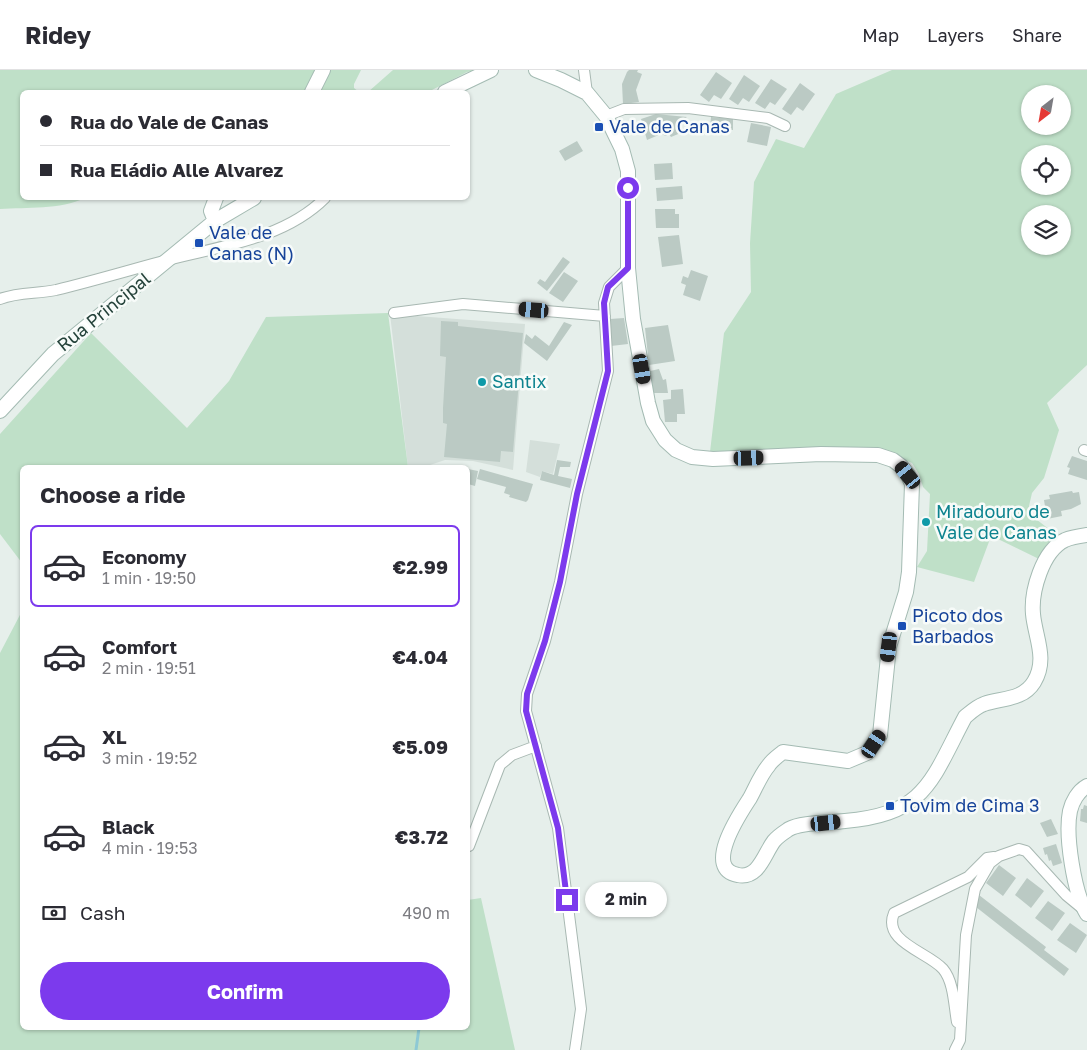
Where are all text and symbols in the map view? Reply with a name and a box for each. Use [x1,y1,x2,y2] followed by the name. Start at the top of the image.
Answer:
[25,20,91,49] text: Ridey
[862,24,899,46] text: Map
[927,24,984,46] text: Layers
[1012,24,1062,46] text: Share
[1021,85,1071,135] north arrow
[1021,85,1071,255] map controls
[70,110,269,133] text: Rua do Vale de Canas
[609,115,730,137] place label: Vale de Canas
[593,121,605,133] marker: Vale de Canas
[1021,145,1071,195] button: locate
[70,158,283,181] text: Rua Eládio Alle Alvarez
[617,177,639,199] route start
[1021,205,1071,255] button: layers
[209,221,294,264] place label: Vale de Canas (N)
[193,237,205,249] marker: Vale de Canas (N)
[52,267,155,356] street label: Rua Principal
[518,301,549,319] car
[632,353,651,385] car
[492,370,547,392] place label: Santix
[476,376,488,388] marker: Santix
[733,450,764,466] car
[892,459,923,491] car
[40,481,186,508] text: Choose a ride
[936,500,1057,543] place label: Miradouro de Vale de Canas
[920,516,932,528] marker: Miradouro de Vale de Canas
[42,544,87,589] icon: car
[102,545,187,568] text: Economy
[393,555,448,578] text: €2.99
[102,568,196,588] text: 1 min · 19:50
[912,604,1003,647] place label: Picoto dos Barbados
[896,620,908,632] marker: Picoto dos Barbados
[879,631,898,663] car
[42,634,87,679] icon: car
[102,635,177,658] text: Comfort
[392,645,448,668] text: €4.04
[102,658,196,678] text: 2 min · 19:51
[42,724,87,769] icon: car
[102,725,127,748] text: XL
[859,727,888,761] car
[393,735,448,758] text: €5.09
[102,748,197,768] text: 3 min · 19:52
[900,794,1040,816] place label: Tovim de Cima 3
[884,800,896,812] marker: Tovim de Cima 3
[42,814,87,859] icon: car
[810,814,841,832] car
[102,815,155,838] text: Black
[395,825,448,848] text: €3.72
[102,838,198,858] text: 4 min · 19:53
[584,882,667,918] callout: 2 min
[556,889,578,911] route end
[605,889,647,909] text: 2 min
[40,899,68,927] icon: cash
[80,901,125,924] text: Cash
[402,903,450,923] text: 490 m
[40,962,450,1020] button: Confirm

